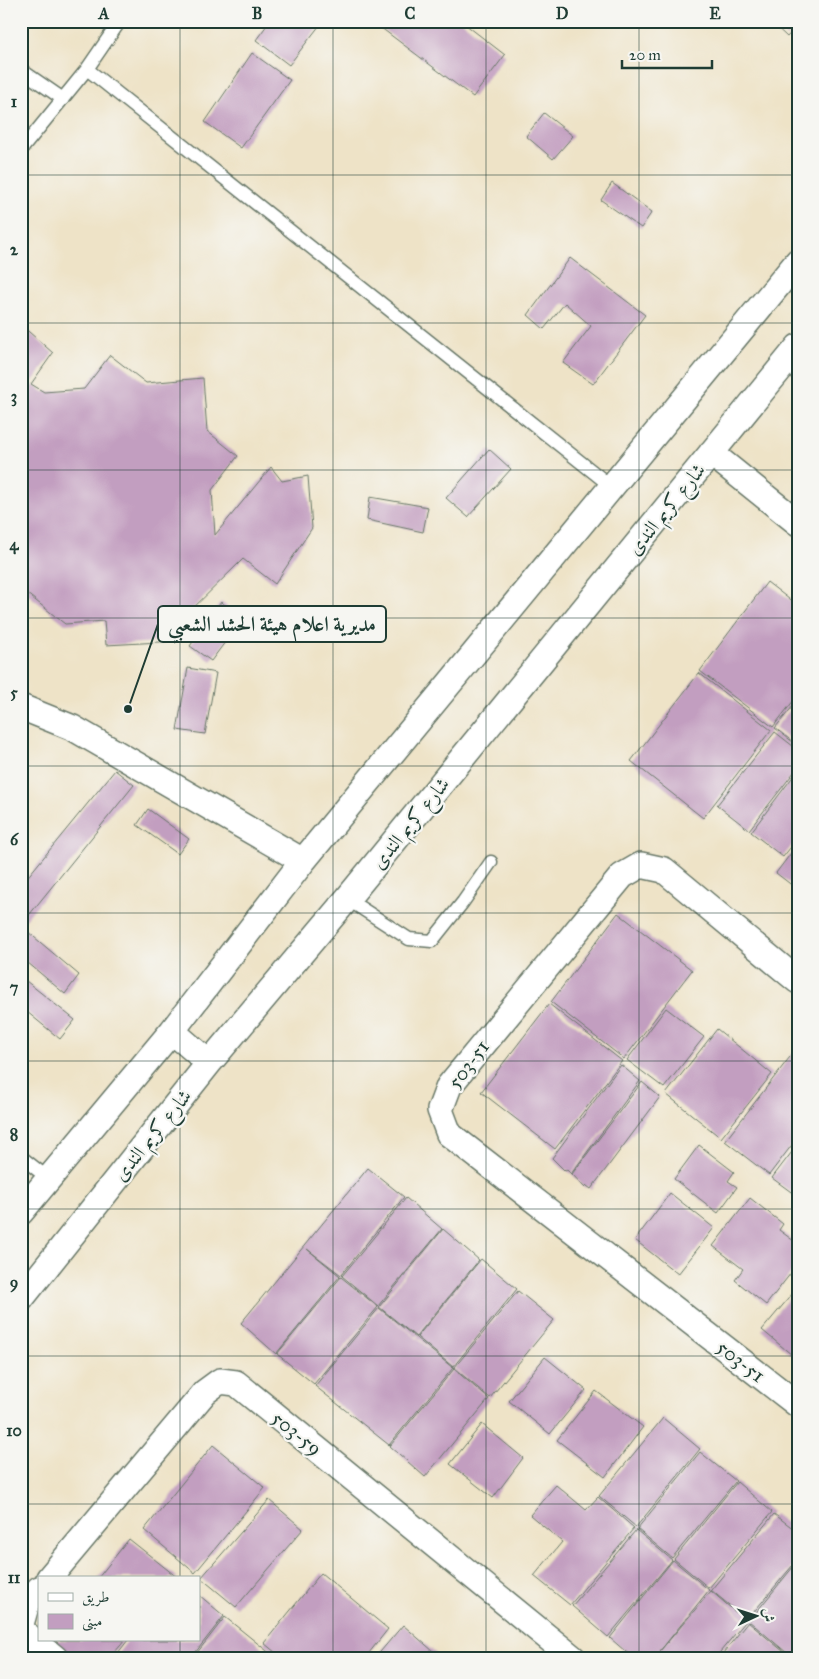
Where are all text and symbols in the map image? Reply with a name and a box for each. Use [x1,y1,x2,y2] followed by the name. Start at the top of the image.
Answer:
[98,4,110,23] text: A
[252,4,262,23] text: B
[405,4,416,23] text: C
[556,4,569,23] text: D
[709,4,721,23] text: E
[622,38,712,70] scale bar
[629,46,661,64] text: 20 m
[11,92,18,111] text: 1
[10,240,19,259] text: 2
[11,387,17,407] text: 3
[622,458,715,564] street label: شارع كريم الندى
[10,535,20,555] text: 4
[158,606,386,642] callout: مديرية اعلام هيئة الحشد الشعبي
[168,611,376,644] text: مديرية اعلام هيئة الحشد الشعبي
[10,683,18,702] text: 5
[366,772,459,878] street label: شارع كريم الندى
[10,830,19,849] text: 6
[10,978,19,997] text: 7
[442,1035,494,1093] street label: 503-51
[108,1084,201,1190] street label: شارع كريم الندى
[10,1125,18,1144] text: 8
[10,1273,18,1293] text: 9
[712,1335,770,1387] street label: 503-51
[267,1406,327,1460] street label: 503-59
[6,1421,22,1440] text: 10
[8,1568,21,1587] text: 11
[38,1576,200,1642] legend
[82,1588,109,1607] text: طريق
[732,1592,782,1642] north arrow
[760,1608,777,1623] text: ش
[82,1612,102,1632] text: مبنى

